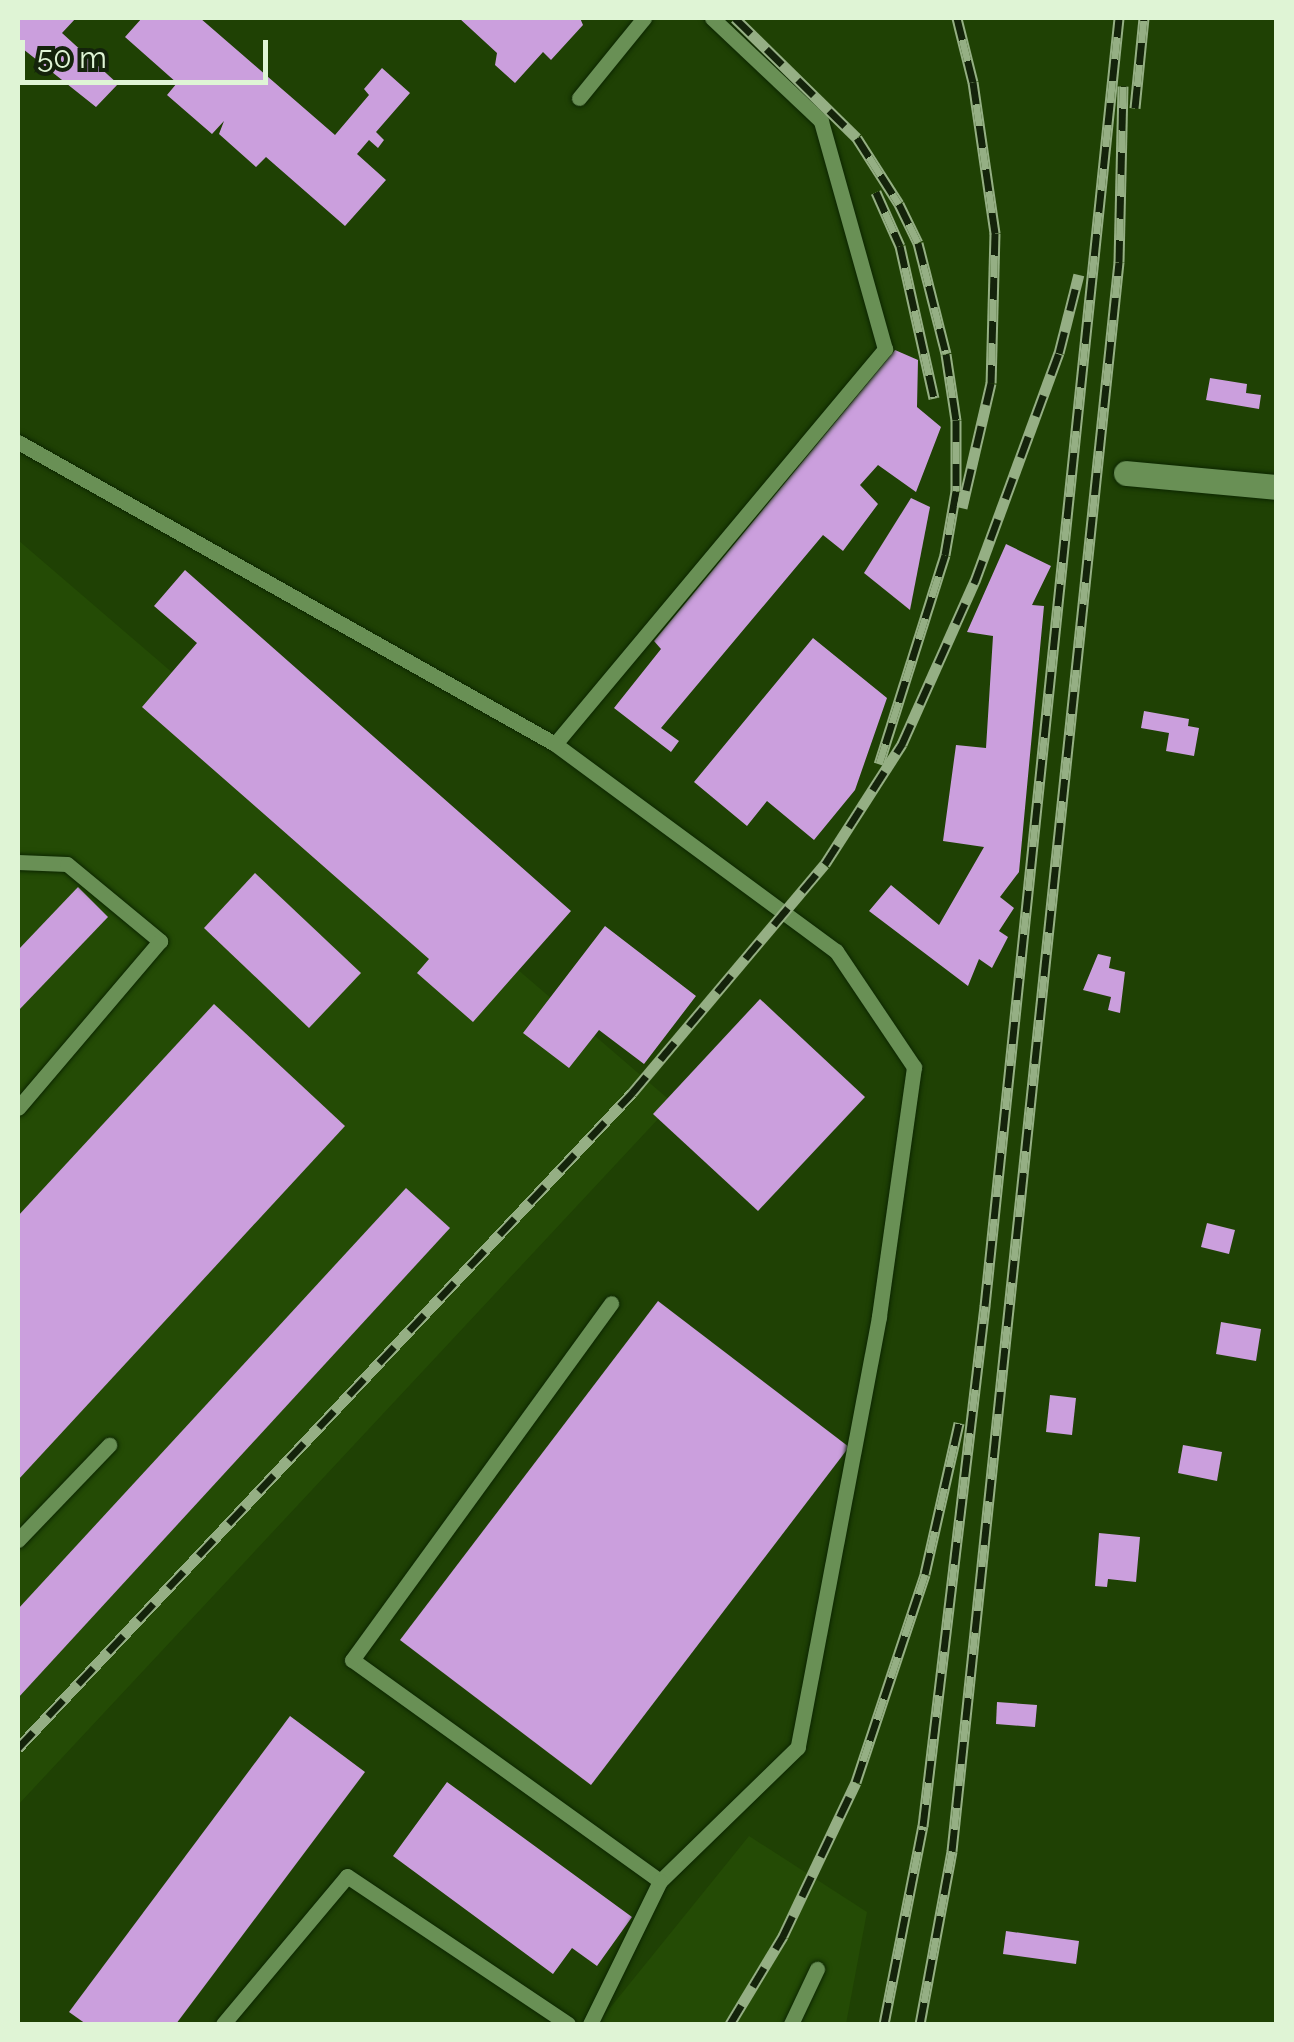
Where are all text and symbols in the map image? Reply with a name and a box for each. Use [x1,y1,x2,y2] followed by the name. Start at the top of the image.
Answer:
[25,20,272,82] scale bar
[37,40,107,75] text: 50 m

